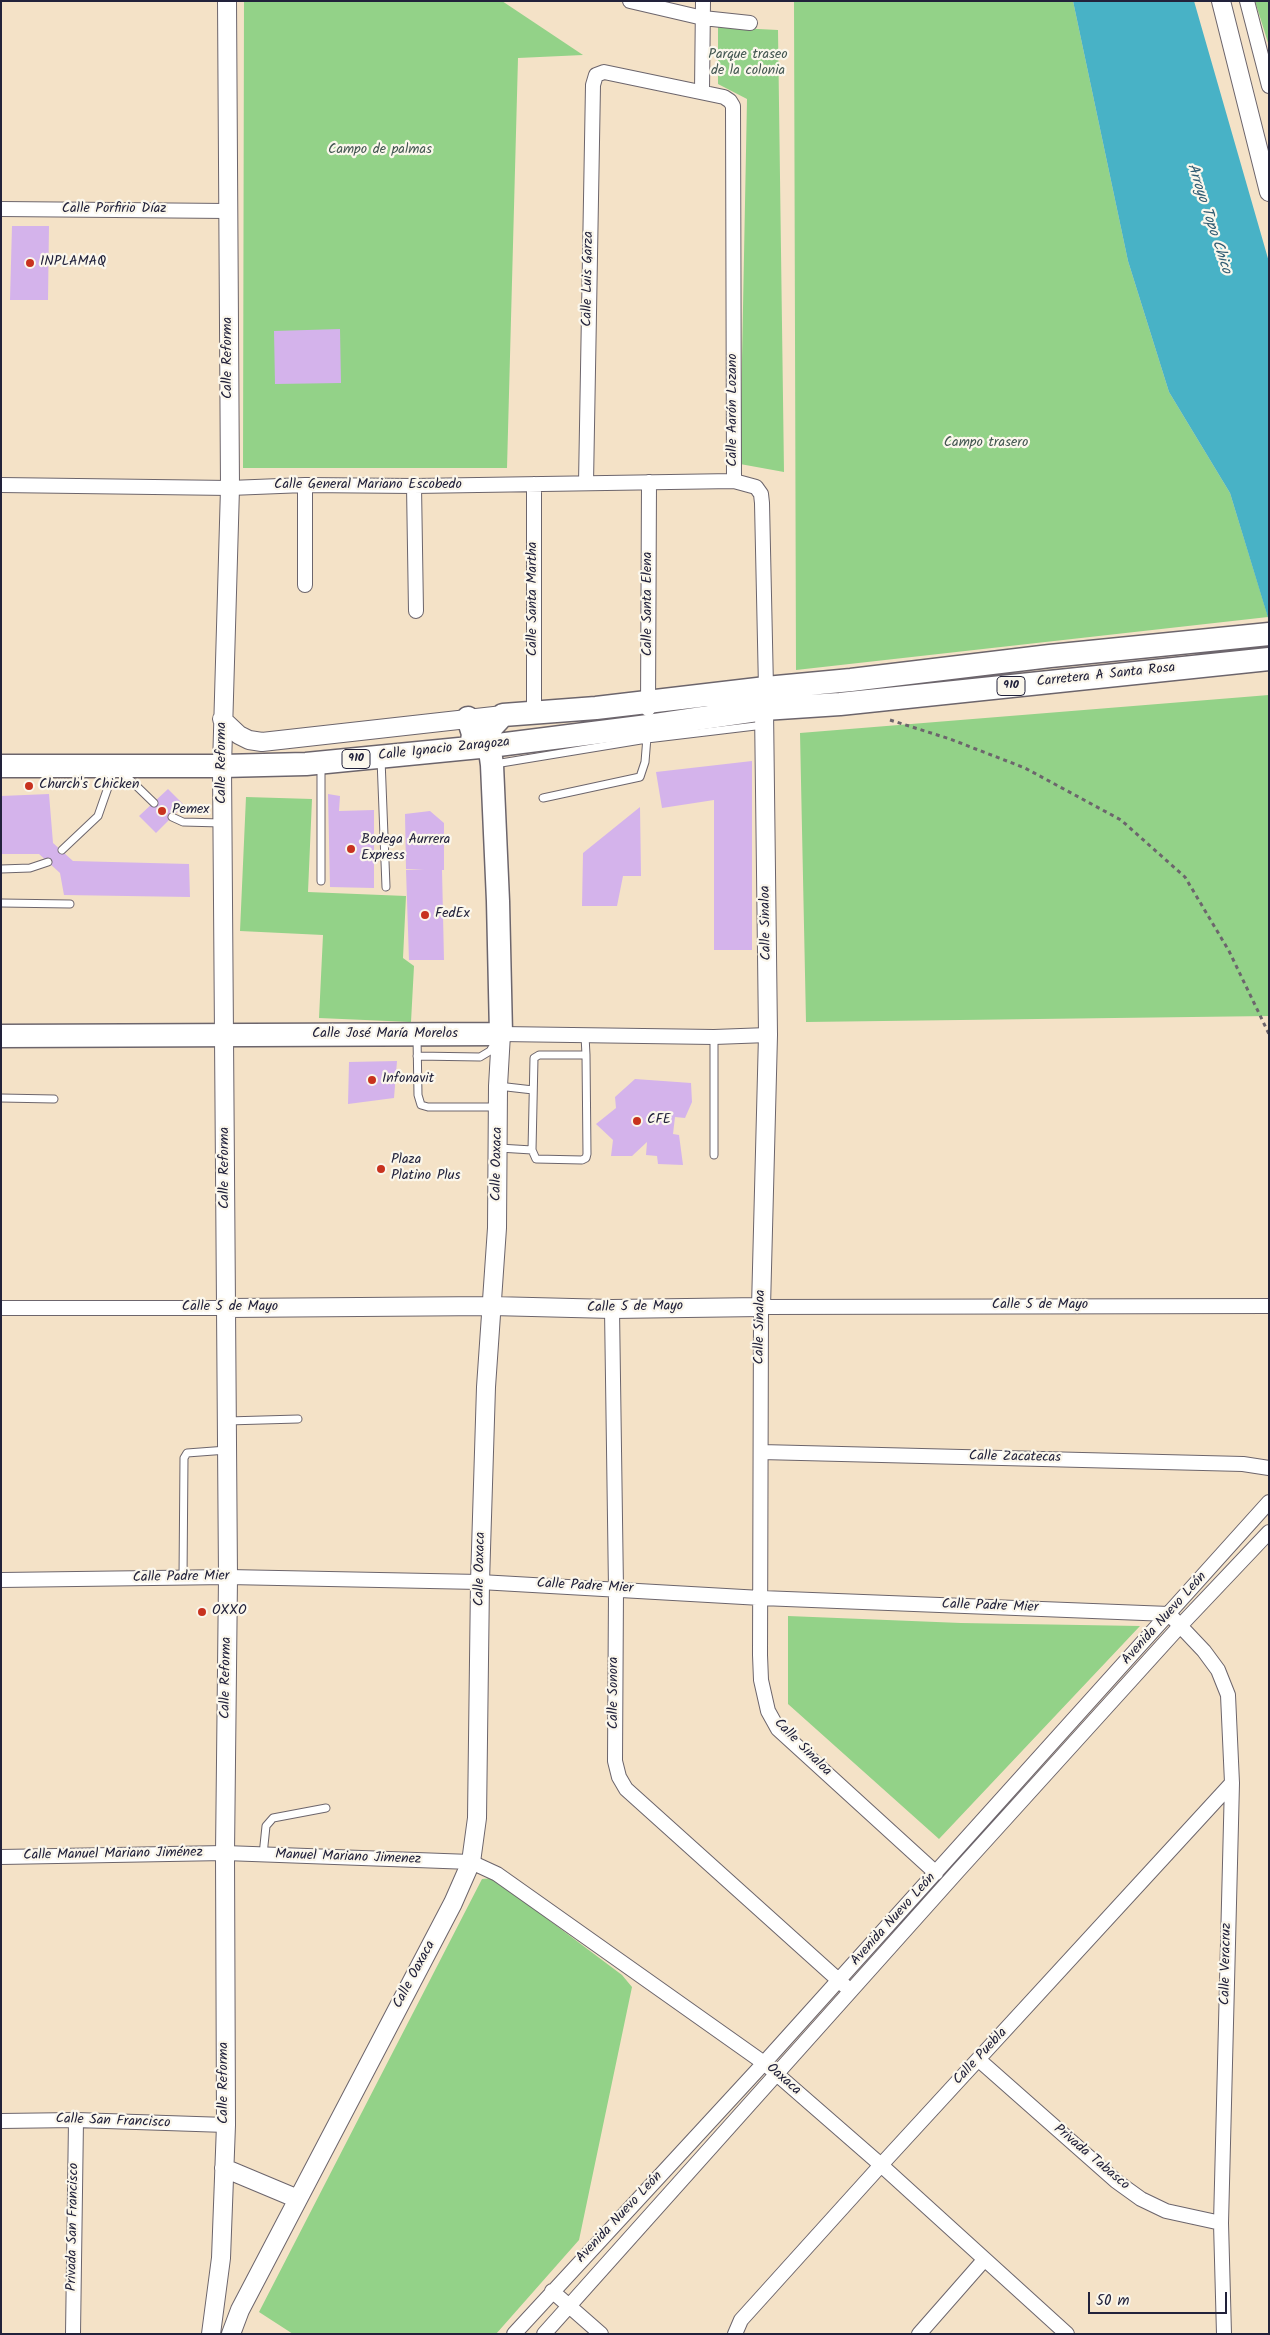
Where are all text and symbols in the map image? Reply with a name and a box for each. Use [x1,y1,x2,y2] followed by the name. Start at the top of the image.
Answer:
[708,48,788,80] park label: Parque traseo de la colonia
[328,143,432,159] park label: Campo de palmas
[1182,162,1234,276] water label: Arroyo Topo Chico
[62,202,166,218] street label: Calle Porfirio Díaz
[580,231,598,327] street label: Calle Luis Garza
[40,255,106,271] place label: INPLAMAQ
[24,257,36,269] marker: INPLAMAQ
[221,317,237,399] street label: Calle Reforma
[726,353,742,467] street label: Calle Aarón Lozano
[944,436,1028,452] park label: Campo trasero
[274,478,462,494] street label: Calle General Mariano Escobedo
[526,542,542,656] street label: Calle Santa Martha
[641,552,657,656] street label: Calle Santa Elena
[1036,660,1176,692] street label: Carretera A Santa Rosa
[997,676,1025,696] road number: 910
[215,722,231,804] street label: Calle Reforma
[377,735,511,765] street label: Calle Ignacio Zaragoza
[342,750,370,769] road number: 910
[39,778,139,794] place label: Church's Chicken
[23,780,35,792] marker: Church's Chicken
[172,803,209,819] place label: Pemex
[156,805,168,817] marker: Pemex
[361,833,450,866] place label: Bodega Aurrera Express
[345,843,357,855] marker: Bodega Aurrera Express
[758,885,776,961] street label: Calle Sinaloa
[435,907,470,923] place label: FedEx
[419,909,431,921] marker: FedEx
[312,1027,458,1043] street label: Calle José María Morelos
[382,1072,434,1088] place label: Infonavit
[366,1074,378,1086] marker: Infonavit
[647,1113,671,1129] place label: CFE
[631,1115,643,1127] marker: CFE
[218,1127,234,1209] street label: Calle Reforma
[489,1127,507,1201] street label: Calle Oaxaca
[391,1153,460,1186] place label: Plaza Platino Plus
[375,1163,387,1175] marker: Plaza Platino Plus
[752,1289,770,1365] street label: Calle Sinaloa
[992,1298,1088,1314] street label: Calle 5 de Mayo
[587,1299,683,1317] street label: Calle 5 de Mayo
[182,1300,278,1316] street label: Calle 5 de Mayo
[969,1449,1061,1467] street label: Calle Zacatecas
[472,1532,490,1606] street label: Calle Oaxaca
[132,1569,230,1587] street label: Calle Padre Mier
[1119,1569,1211,1669] street label: Avenida Nuevo León
[536,1576,634,1598] street label: Calle Padre Mier
[941,1597,1039,1617] street label: Calle Padre Mier
[212,1604,247,1620] place label: OXXO
[196,1606,208,1618] marker: OXXO
[218,1637,236,1719] street label: Calle Reforma
[607,1657,623,1729] street label: Calle Sonora
[770,1716,834,1780] street label: Calle Sinaloa
[23,1845,203,1865] street label: Calle Manuel Mariano Jiménez
[275,1847,421,1869] street label: Manuel Mariano Jimenez
[848,1870,940,1970] street label: Avenida Nuevo León
[1218,1923,1236,2005] street label: Calle Veracruz
[390,1938,440,2012] street label: Calle Oaxaca
[950,2025,1012,2089] street label: Calle Puebla
[217,2042,233,2124] street label: Calle Reforma
[762,2060,804,2100] street label: Oaxaca
[55,2112,171,2132] street label: Calle San Francisco
[1050,2121,1132,2195] street label: Privada Tabasco
[64,2163,84,2291] street label: Privada San Francisco
[573,2169,667,2267] street label: Avenida Nuevo León
[1090,2282,1229,2314] scale bar
[1096,2289,1130,2313] text: 50 m

